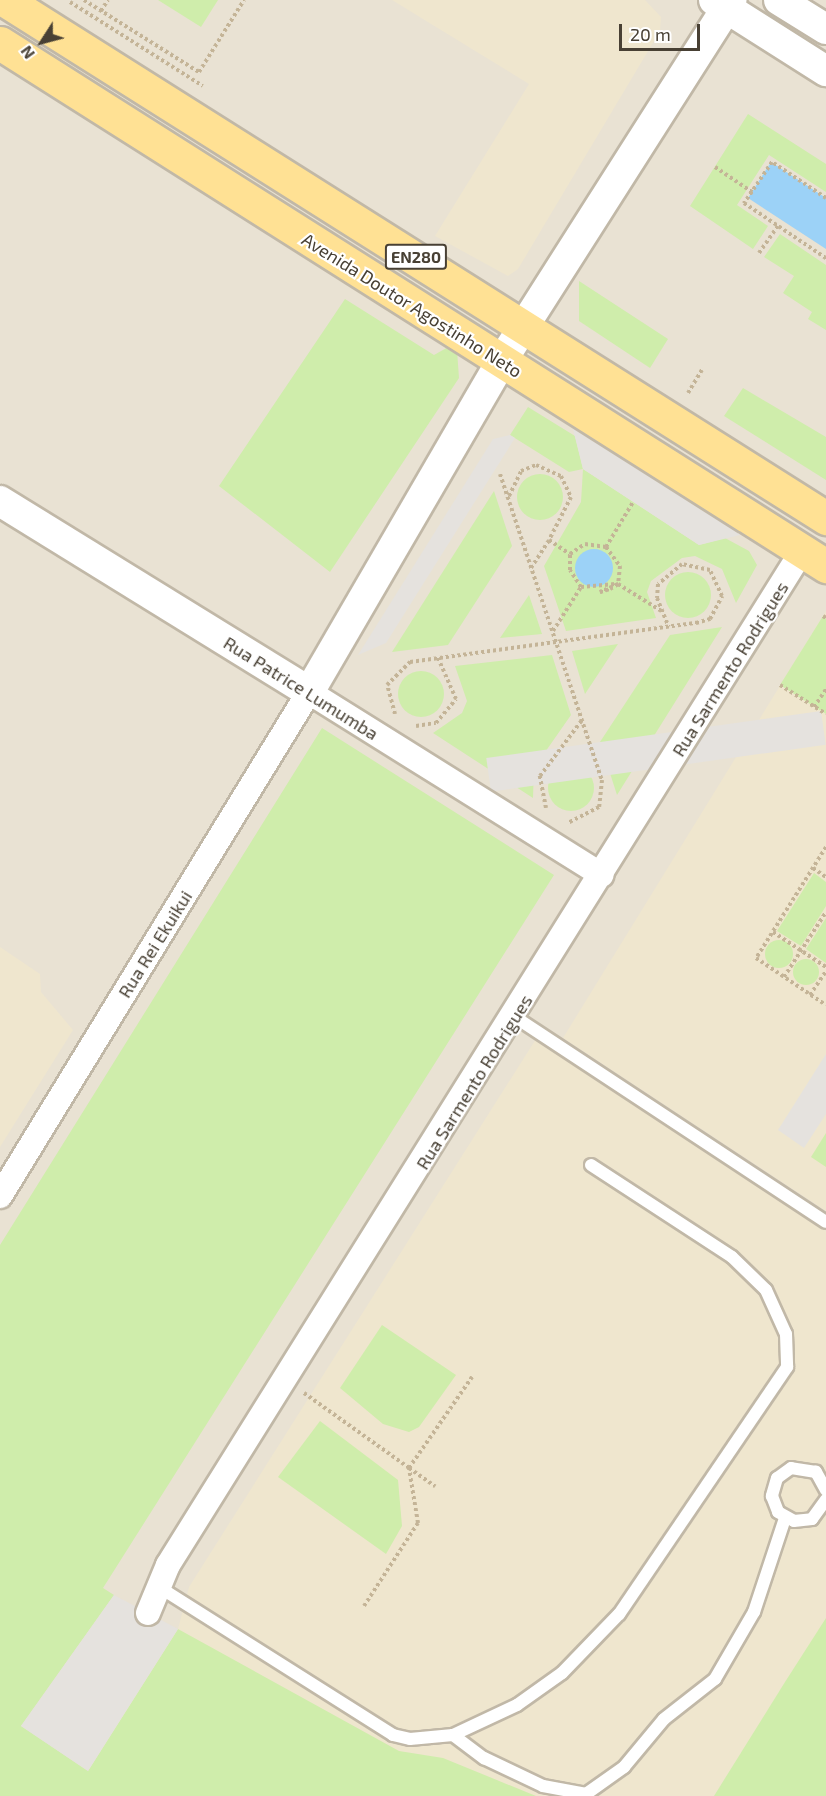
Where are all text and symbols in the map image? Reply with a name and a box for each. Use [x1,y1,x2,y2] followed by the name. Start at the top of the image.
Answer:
[12,12,72,72] north arrow
[622,12,703,50] scale bar
[630,23,671,45] text: 20 m
[16,43,38,63] text: N
[298,228,526,382] street label: Avenida Doutor Agostinho Neto
[384,244,448,270] road number: EN280
[667,578,793,760] street label: Rua Sarmento Rodrigues
[220,632,382,744] street label: Rua Patrice Lumumba
[113,886,197,1002] street label: Rua Rei Ekuikui
[411,991,537,1173] street label: Rua Sarmento Rodrigues

